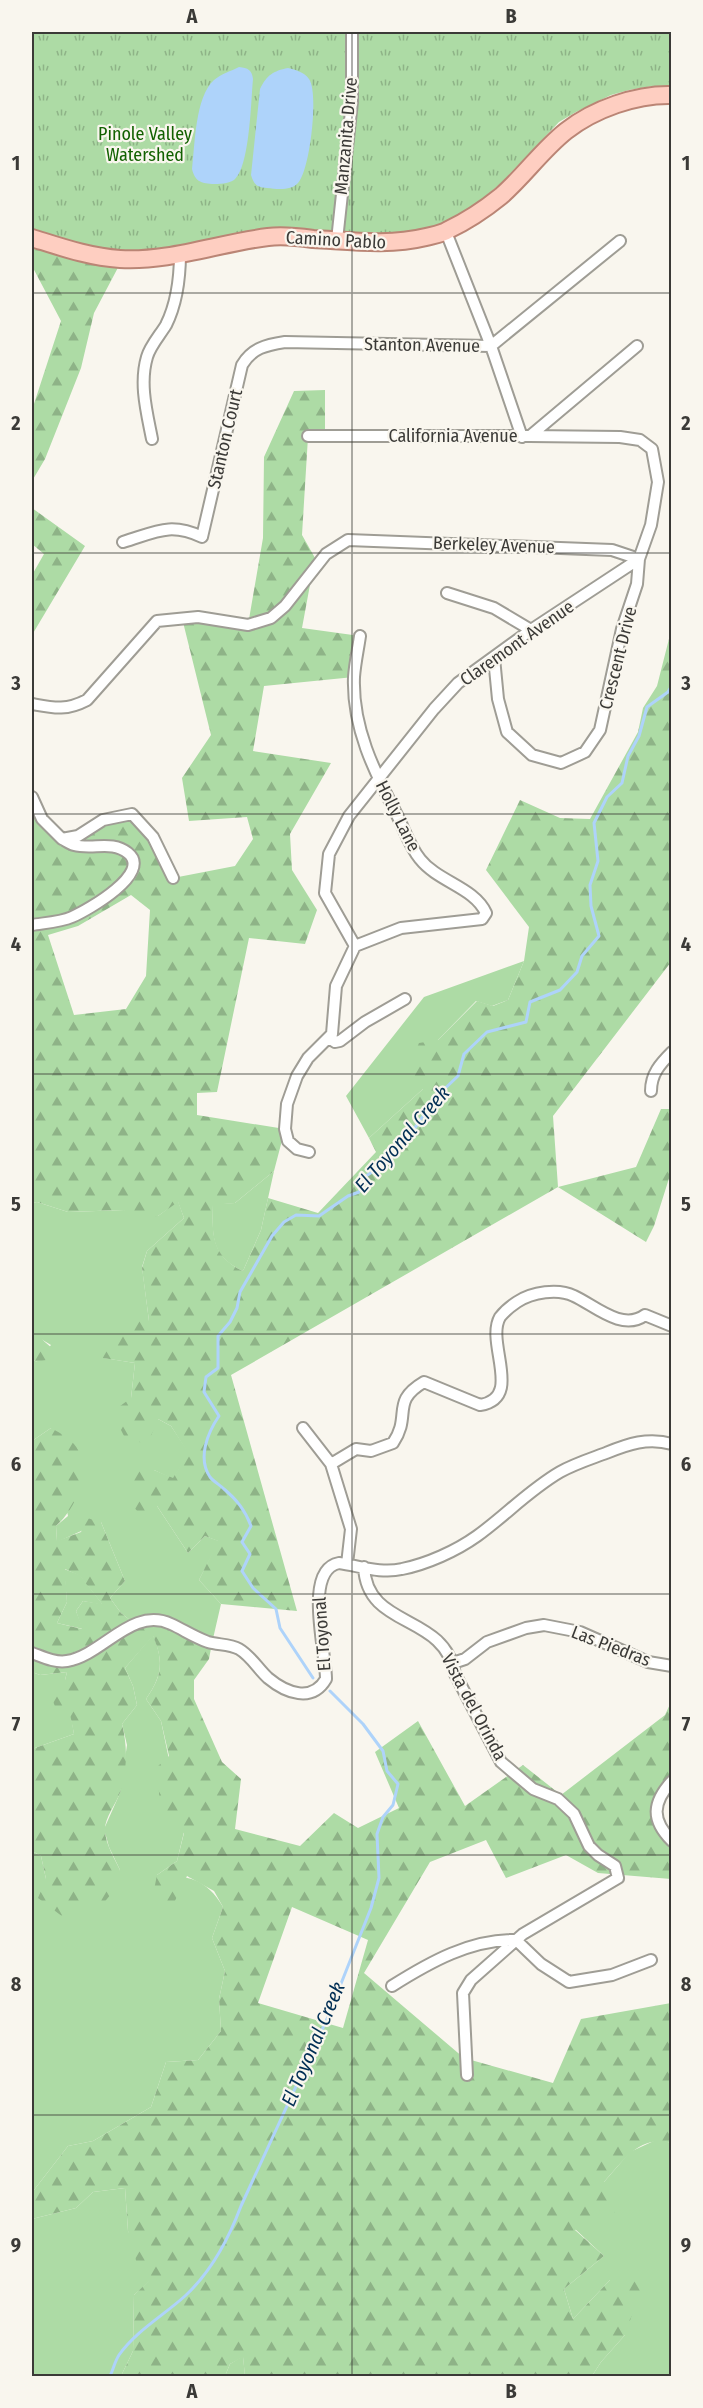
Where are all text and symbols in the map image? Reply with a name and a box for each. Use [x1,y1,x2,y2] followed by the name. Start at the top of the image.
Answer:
[186,4,199,28] text: A
[505,4,517,28] text: B
[330,76,362,196] street label: Manzanita Drive
[98,123,192,166] park label: Pinole Valley Watershed
[12,151,20,175] text: 1
[682,151,690,175] text: 1
[285,226,387,254] street label: Camino Pablo
[364,333,480,357] street label: Stanton Avenue
[203,387,247,491] street label: Stanton Court
[10,411,21,435] text: 2
[680,411,691,435] text: 2
[388,425,518,447] street label: California Avenue
[433,532,555,558] street label: Berkeley Avenue
[456,595,578,690] street label: Claremont Avenue
[595,604,641,712] street label: Crescent Drive
[10,671,21,695] text: 3
[680,671,691,695] text: 3
[371,777,425,855] street label: Holly Lane
[11,932,21,956] text: 4
[681,932,691,956] text: 4
[349,1081,455,1197] water label: El Toyonal Creek
[11,1192,21,1216] text: 5
[681,1192,691,1216] text: 5
[11,1452,21,1476] text: 6
[681,1452,691,1476] text: 6
[308,1596,336,1672] street label: El Toyonal
[568,1621,654,1671] street label: Las Piedras
[437,1650,511,1764] street label: Vista del Orinda
[12,1712,21,1736] text: 7
[682,1712,691,1736] text: 7
[11,1972,22,1996] text: 8
[681,1972,692,1996] text: 8
[276,1978,350,2110] water label: El Toyonal Creek
[11,2233,21,2257] text: 9
[681,2233,691,2257] text: 9
[186,2379,199,2403] text: A
[505,2379,517,2403] text: B

